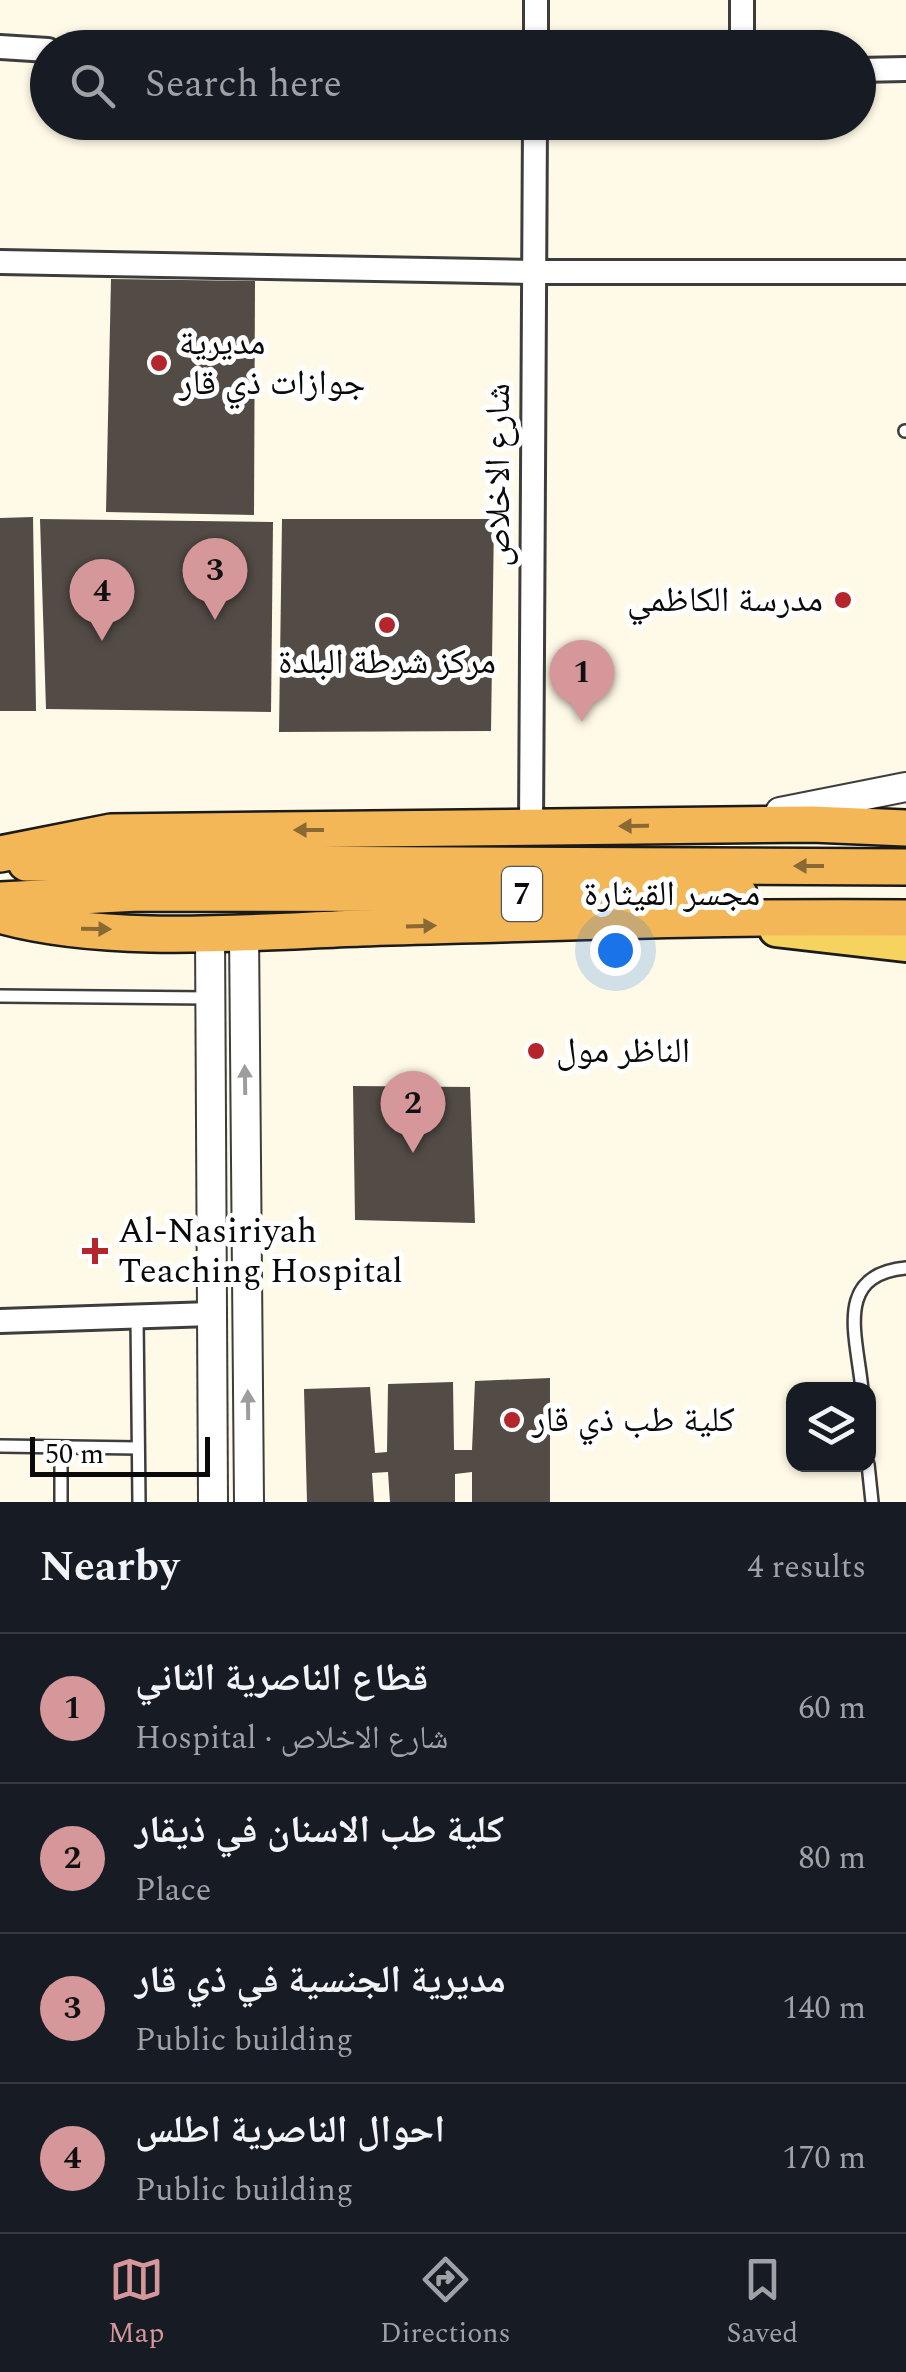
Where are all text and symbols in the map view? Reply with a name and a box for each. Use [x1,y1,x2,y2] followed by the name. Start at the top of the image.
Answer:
[30,30,876,140] search box
[145,56,342,114] text: Search here
[65,58,120,113] icon: search
[178,317,366,410] place label: مديرية جوازات ذي قار
[148,352,170,374] marker: مديرية جوازات ذي قار
[472,383,525,567] street label: شارع الاخلاص
[182,538,248,620] pin: 3
[70,558,134,641] pin: 4
[627,574,823,627] place label: مدرسة الكاظمي
[832,589,854,611] marker: مدرسة الكاظمي
[376,614,398,636] marker: مركز شرطة البلدة
[278,636,496,689] place label: مركز شرطة البلدة
[550,640,614,722] pin: 1
[617,819,649,835] one-way arrow
[292,823,324,839] one-way arrow
[792,858,824,874] one-way arrow
[502,867,542,921] road number: 7
[584,868,760,921] street label: مجسر القيثارة
[405,918,437,934] one-way arrow
[80,922,112,938] one-way arrow
[590,925,641,976] your location
[556,1025,690,1078] place label: الناظر مول
[525,1040,547,1062] marker: الناظر مول
[237,1063,253,1095] one-way arrow
[380,1070,446,1153] pin: 2
[118,1205,403,1298] place label: Al-Nasiriyah Teaching Hospital
[82,1238,108,1264] marker: Al-Nasiriyah Teaching Hospital
[786,1382,876,1472] map controls
[786,1382,876,1472] button: layers
[240,1388,256,1420] one-way arrow
[531,1394,735,1447] place label: كلية طب ذي قار
[501,1409,523,1431] marker: كلية طب ذي قار
[30,1432,210,1476] scale bar
[45,1433,104,1476] text: 50 m
[40,1536,179,1599] text: Nearby
[747,1543,866,1592] text: 4 results
[135,1650,428,1708] text: قطاع الناصرية الثاني
[64,1684,81,1733] text: 1
[798,1684,866,1733] text: 60 m
[135,1714,448,1763] text: Hospital · شارع الاخلاص
[135,1802,504,1860] text: كلية طب الاسنان في ذيقار
[64,1834,81,1883] text: 2
[798,1834,866,1883] text: 80 m
[135,1866,211,1915] text: Place
[135,1952,506,2010] text: مديرية الجنسية في ذي قار
[64,1984,81,2033] text: 3
[782,1984,866,2033] text: 140 m
[135,2016,353,2065] text: Public building
[135,2102,445,2160] text: احوال الناصرية اطلس
[64,2134,81,2183] text: 4
[782,2134,866,2183] text: 170 m
[135,2166,353,2215] text: Public building
[108,2252,164,2355] tab: Map
[380,2252,511,2355] tab: Directions
[726,2252,798,2355] tab: Saved

